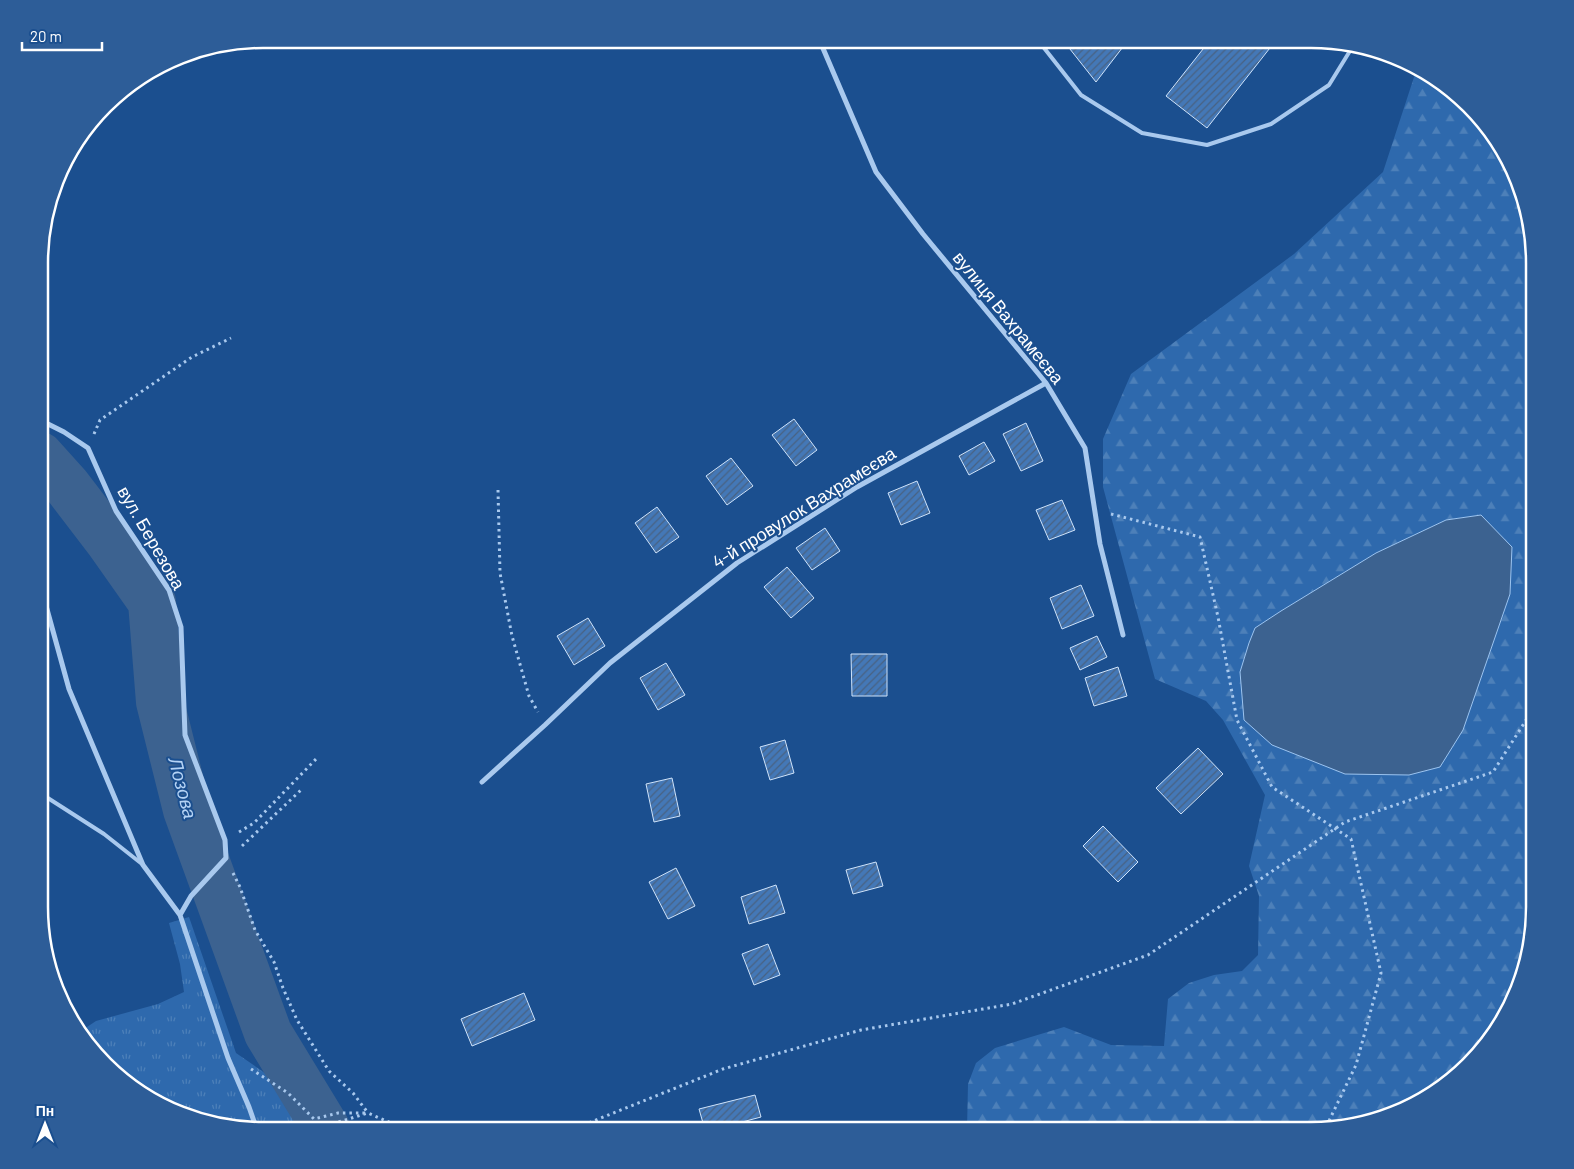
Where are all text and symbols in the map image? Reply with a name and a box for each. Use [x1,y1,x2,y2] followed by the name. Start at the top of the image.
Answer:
[22,20,102,52] scale bar
[30,27,62,45] text: 20 m
[949,247,1070,389] street label: вулиця Вахрамеєва
[708,441,900,573] street label: 4-й провулок Вахрамеєва
[113,482,191,594] street label: вул. Березова
[164,753,203,821] water label: Лозова
[20,1099,70,1149] north arrow
[36,1102,54,1119] text: Пн

